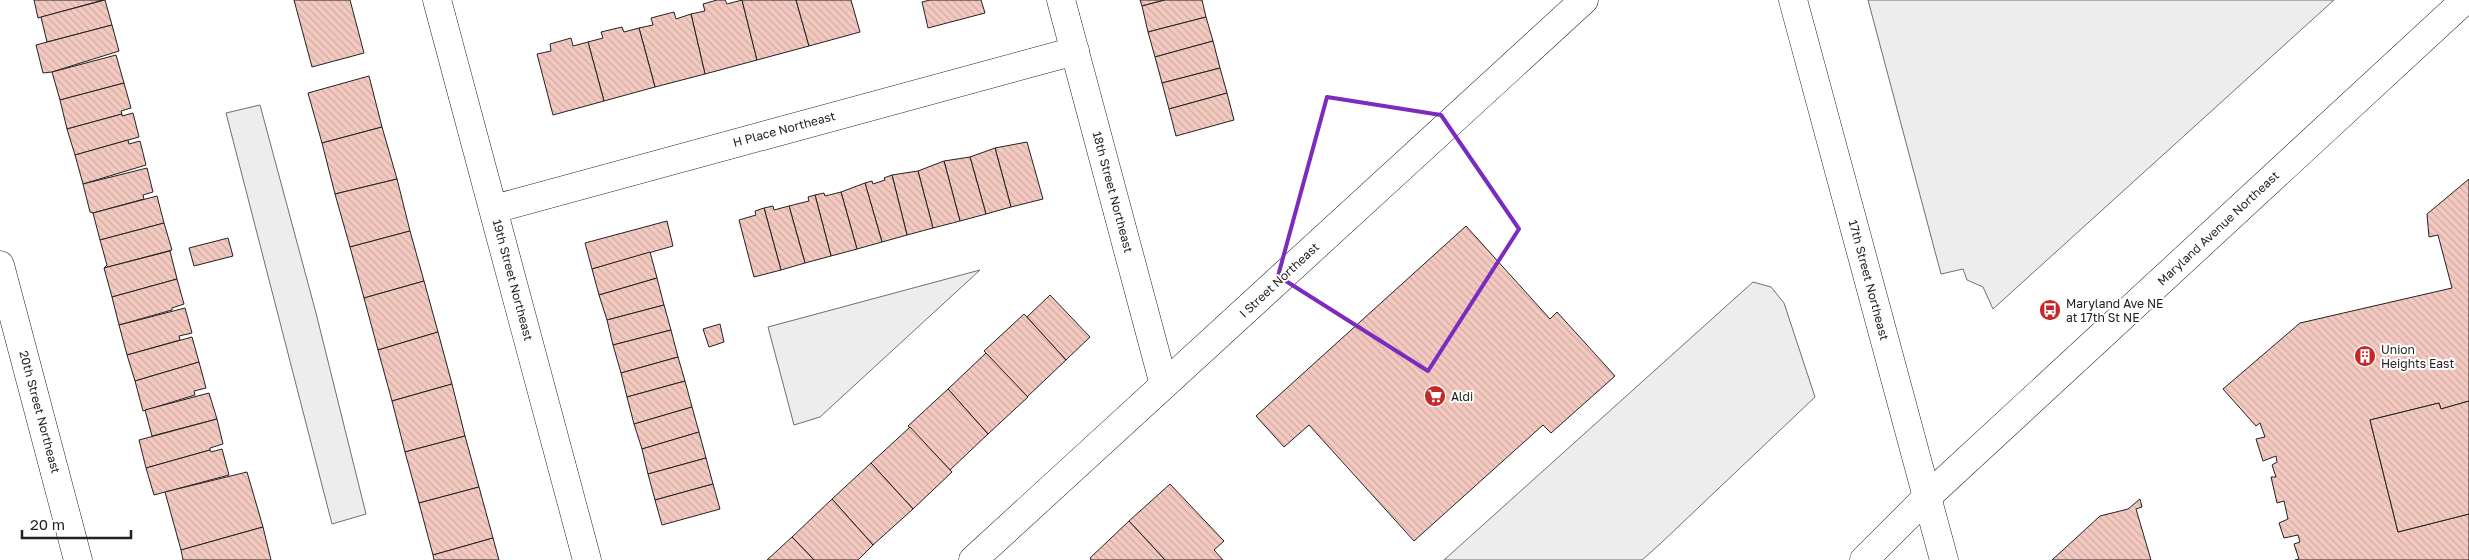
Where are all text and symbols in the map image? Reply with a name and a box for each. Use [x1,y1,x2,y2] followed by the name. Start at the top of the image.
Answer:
[731,108,837,150] street label: H Place Northeast
[1090,130,1136,255] street label: 18th Street Northeast
[2154,168,2282,288] street label: Maryland Avenue Northeast
[490,218,536,343] street label: 19th Street Northeast
[1846,218,1892,342] street label: 17th Street Northeast
[1236,239,1322,321] street label: I Street Northeast
[2066,296,2163,325] place label: Maryland Ave NE at 17th St NE
[2038,298,2062,322] bus stop icon: Maryland Ave NE at 17th St NE
[2381,342,2454,371] place label: Union Heights East
[2353,344,2377,368] building icon: Union Heights East
[16,349,64,475] street label: 20th Street Northeast
[1423,384,1447,408] supermarket icon: Aldi
[1451,389,1473,404] place label: Aldi
[22,508,131,540] scale bar
[30,515,65,533] text: 20 m

